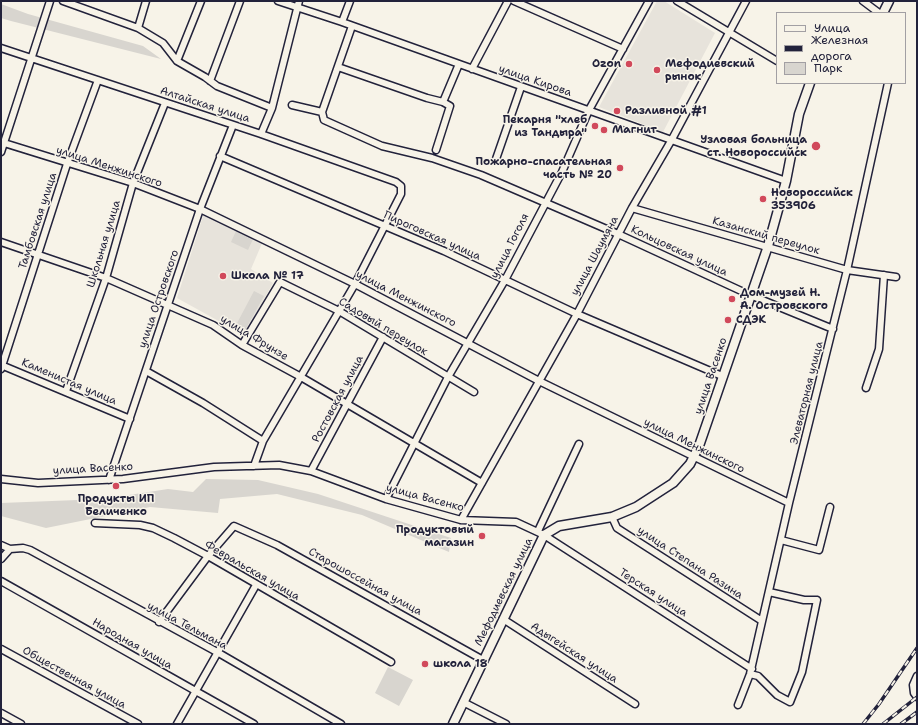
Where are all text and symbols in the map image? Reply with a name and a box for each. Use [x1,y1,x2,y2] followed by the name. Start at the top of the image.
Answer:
[776,12,906,84] legend
[814,20,850,36] text: Улица
[811,32,868,64] text: Железная дорога
[592,57,621,71] place label: Ozon
[665,57,755,83] place label: Мефодиевский рынок
[624,59,634,69] marker: Ozon
[814,60,842,76] text: Парк
[497,62,573,100] street label: улица Кирова
[652,65,662,75] marker: Мефодиевский рынок
[158,84,252,126] street label: Алтайская улица
[625,104,707,118] place label: Разливной #1
[612,106,622,116] marker: Разливной #1
[503,113,587,139] place label: Пекарня "хлеб из Тандыра"
[590,121,600,131] marker: Пекарня "хлеб из Тандыра"
[612,123,657,137] place label: Магнит
[599,125,609,135] marker: Магнит
[700,133,807,159] place label: Узловая больница ст. Новороссийск
[810,140,822,152] marker: Узловая больница ст. Новороссийск
[54,144,164,190] street label: улица Менжинского
[475,155,612,181] place label: Пожарно-спасательная часть № 20
[615,163,625,173] marker: Пожарно-спасательная часть № 20
[16,171,60,271] street label: Тамбовская улица
[771,186,853,212] place label: Новороссийск 353906
[758,194,768,204] marker: Новороссийск 353906
[84,199,124,289] street label: Школьная улица
[381,209,483,263] street label: Пироговская улица
[488,211,532,281] street label: улица Гоголя
[568,214,622,298] street label: улица Шаумяна
[711,214,821,258] street label: Казанский переулок
[629,223,729,279] street label: Кольцовская улица
[136,248,182,350] street label: улица Островского
[354,268,458,330] street label: улица Менжинского
[231,269,304,283] place label: Школа № 17
[218,271,228,281] marker: Школа № 17
[740,286,828,312] place label: Дом-музей Н. А. Островского
[727,294,737,304] marker: Дом-музей Н. А. Островского
[336,295,430,359] street label: Садовый переулок
[217,312,291,364] street label: улица Фрунзе
[736,313,766,327] place label: СДЭК
[723,315,733,325] marker: СДЭК
[692,336,730,416] street label: улица Васенко
[788,340,826,446] street label: Элеваторная улица
[309,353,367,445] street label: Ростовская улица
[19,356,119,408] street label: Каменистая улица
[641,416,747,476] street label: улица Менжинского
[53,460,133,478] street label: улица Васенко
[111,481,121,491] marker: Продукты ИП Беличенко
[385,481,465,515] street label: улица Васенко
[78,492,154,518] place label: Продукты ИП Беличенко
[396,523,474,549] place label: Продуктовый магазин
[635,524,745,602] street label: улица Степана Разина
[477,531,487,541] marker: Продуктовый магазин
[472,536,536,648] street label: Мефодиевская улица
[202,538,302,604] street label: Февральская улица
[306,545,424,619] street label: Старошоссейная улица
[616,566,690,620] street label: Терская улица
[145,599,229,653] street label: улица Тельмана
[90,616,174,672] street label: Народная улица
[528,620,620,686] street label: Адыгейская улица
[20,644,128,712] street label: Общественная улица
[433,657,487,671] place label: школа 18
[420,659,430,669] marker: школа 18

